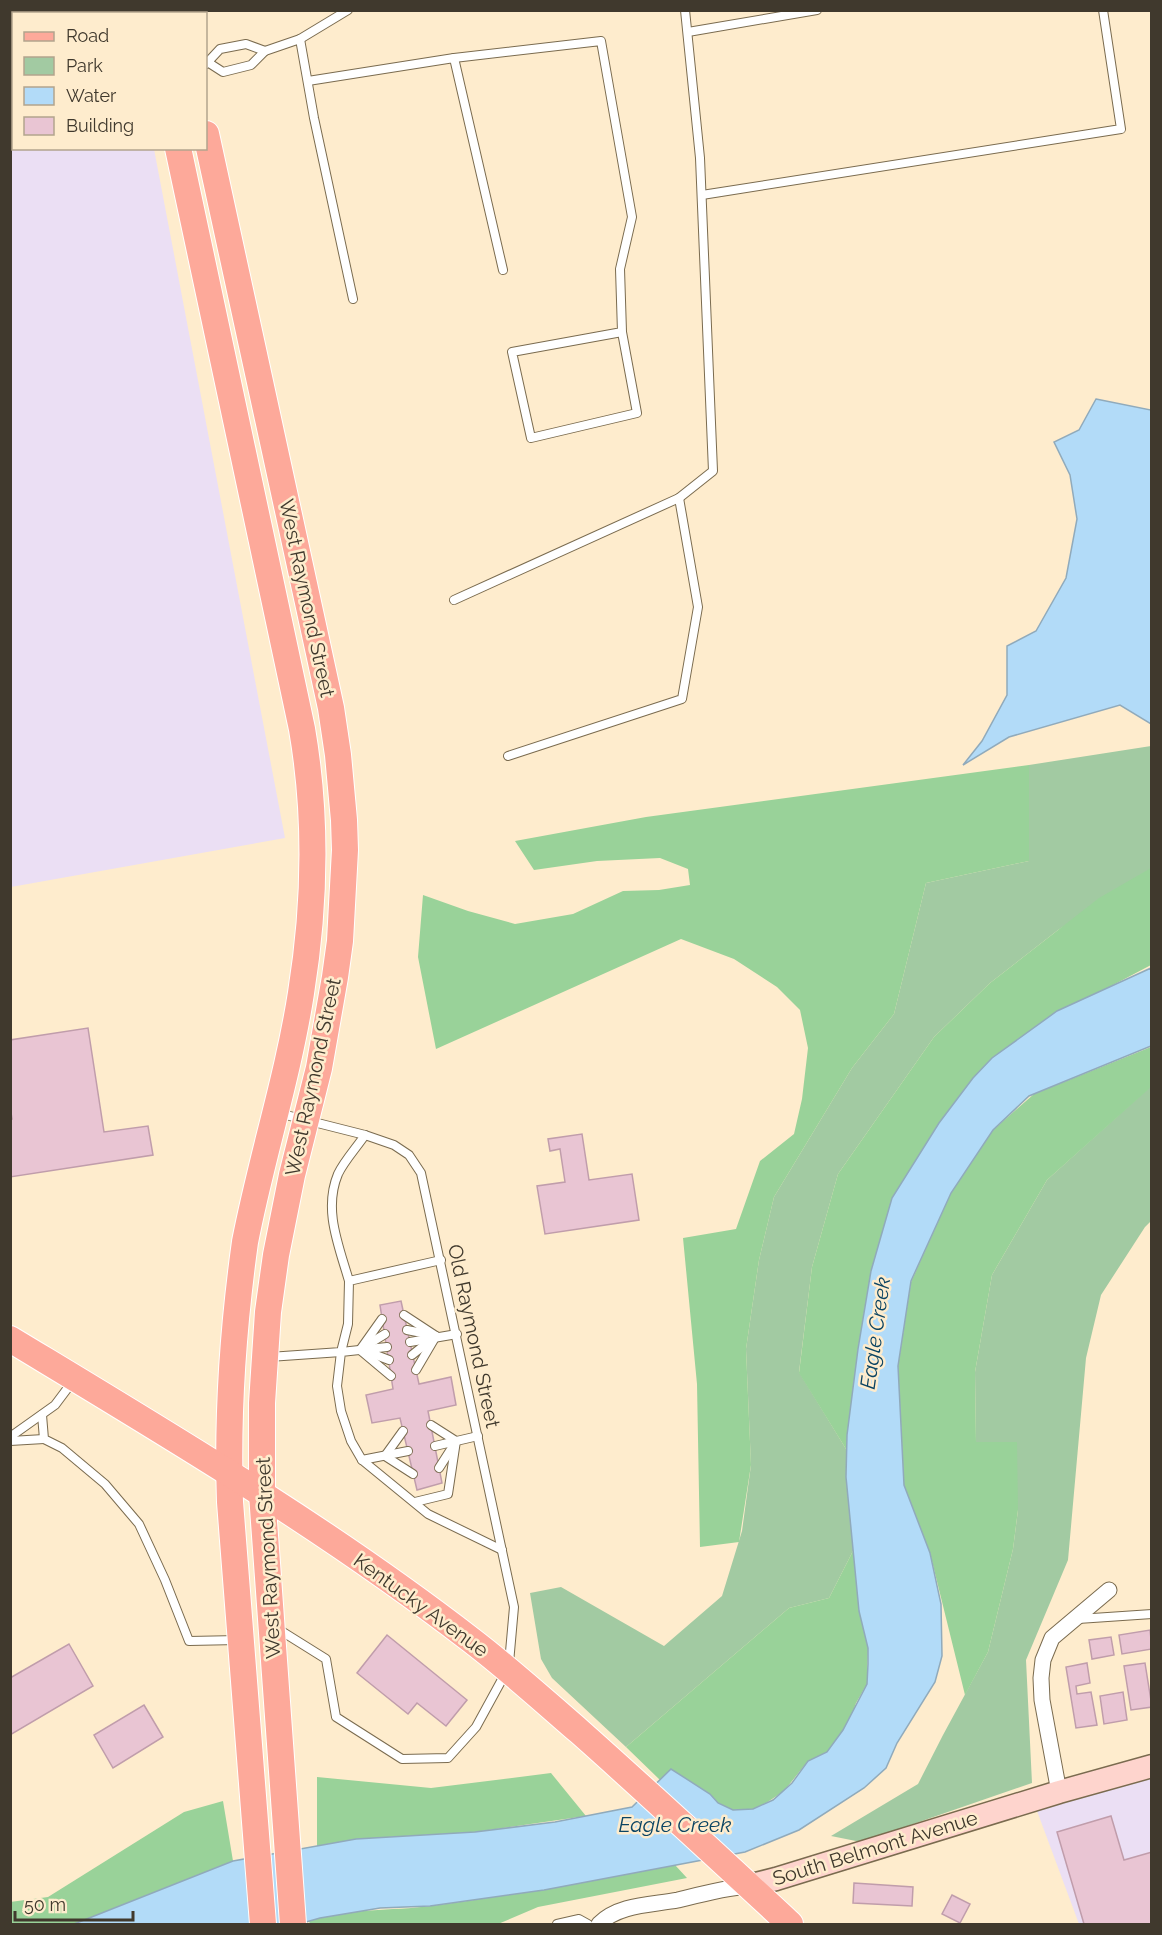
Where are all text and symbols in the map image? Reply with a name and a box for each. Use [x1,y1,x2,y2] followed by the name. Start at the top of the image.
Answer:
[12,12,207,150] legend
[66,25,109,46] text: Road
[66,55,103,76] text: Park
[66,85,117,106] text: Water
[66,115,134,136] text: Building
[274,497,340,700] street label: West Raymond Street
[280,975,346,1178] street label: West Raymond Street
[443,1242,505,1430] street label: Old Raymond Street
[855,1275,895,1391] water label: Eagle Creek
[251,1456,285,1660] street label: West Raymond Street
[349,1548,493,1662] street label: Kentucky Avenue
[770,1805,981,1891] street label: South Belmont Avenue
[618,1812,732,1837] water label: Eagle Creek
[15,1884,134,1922] scale bar
[24,1894,66,1915] text: 50 m

